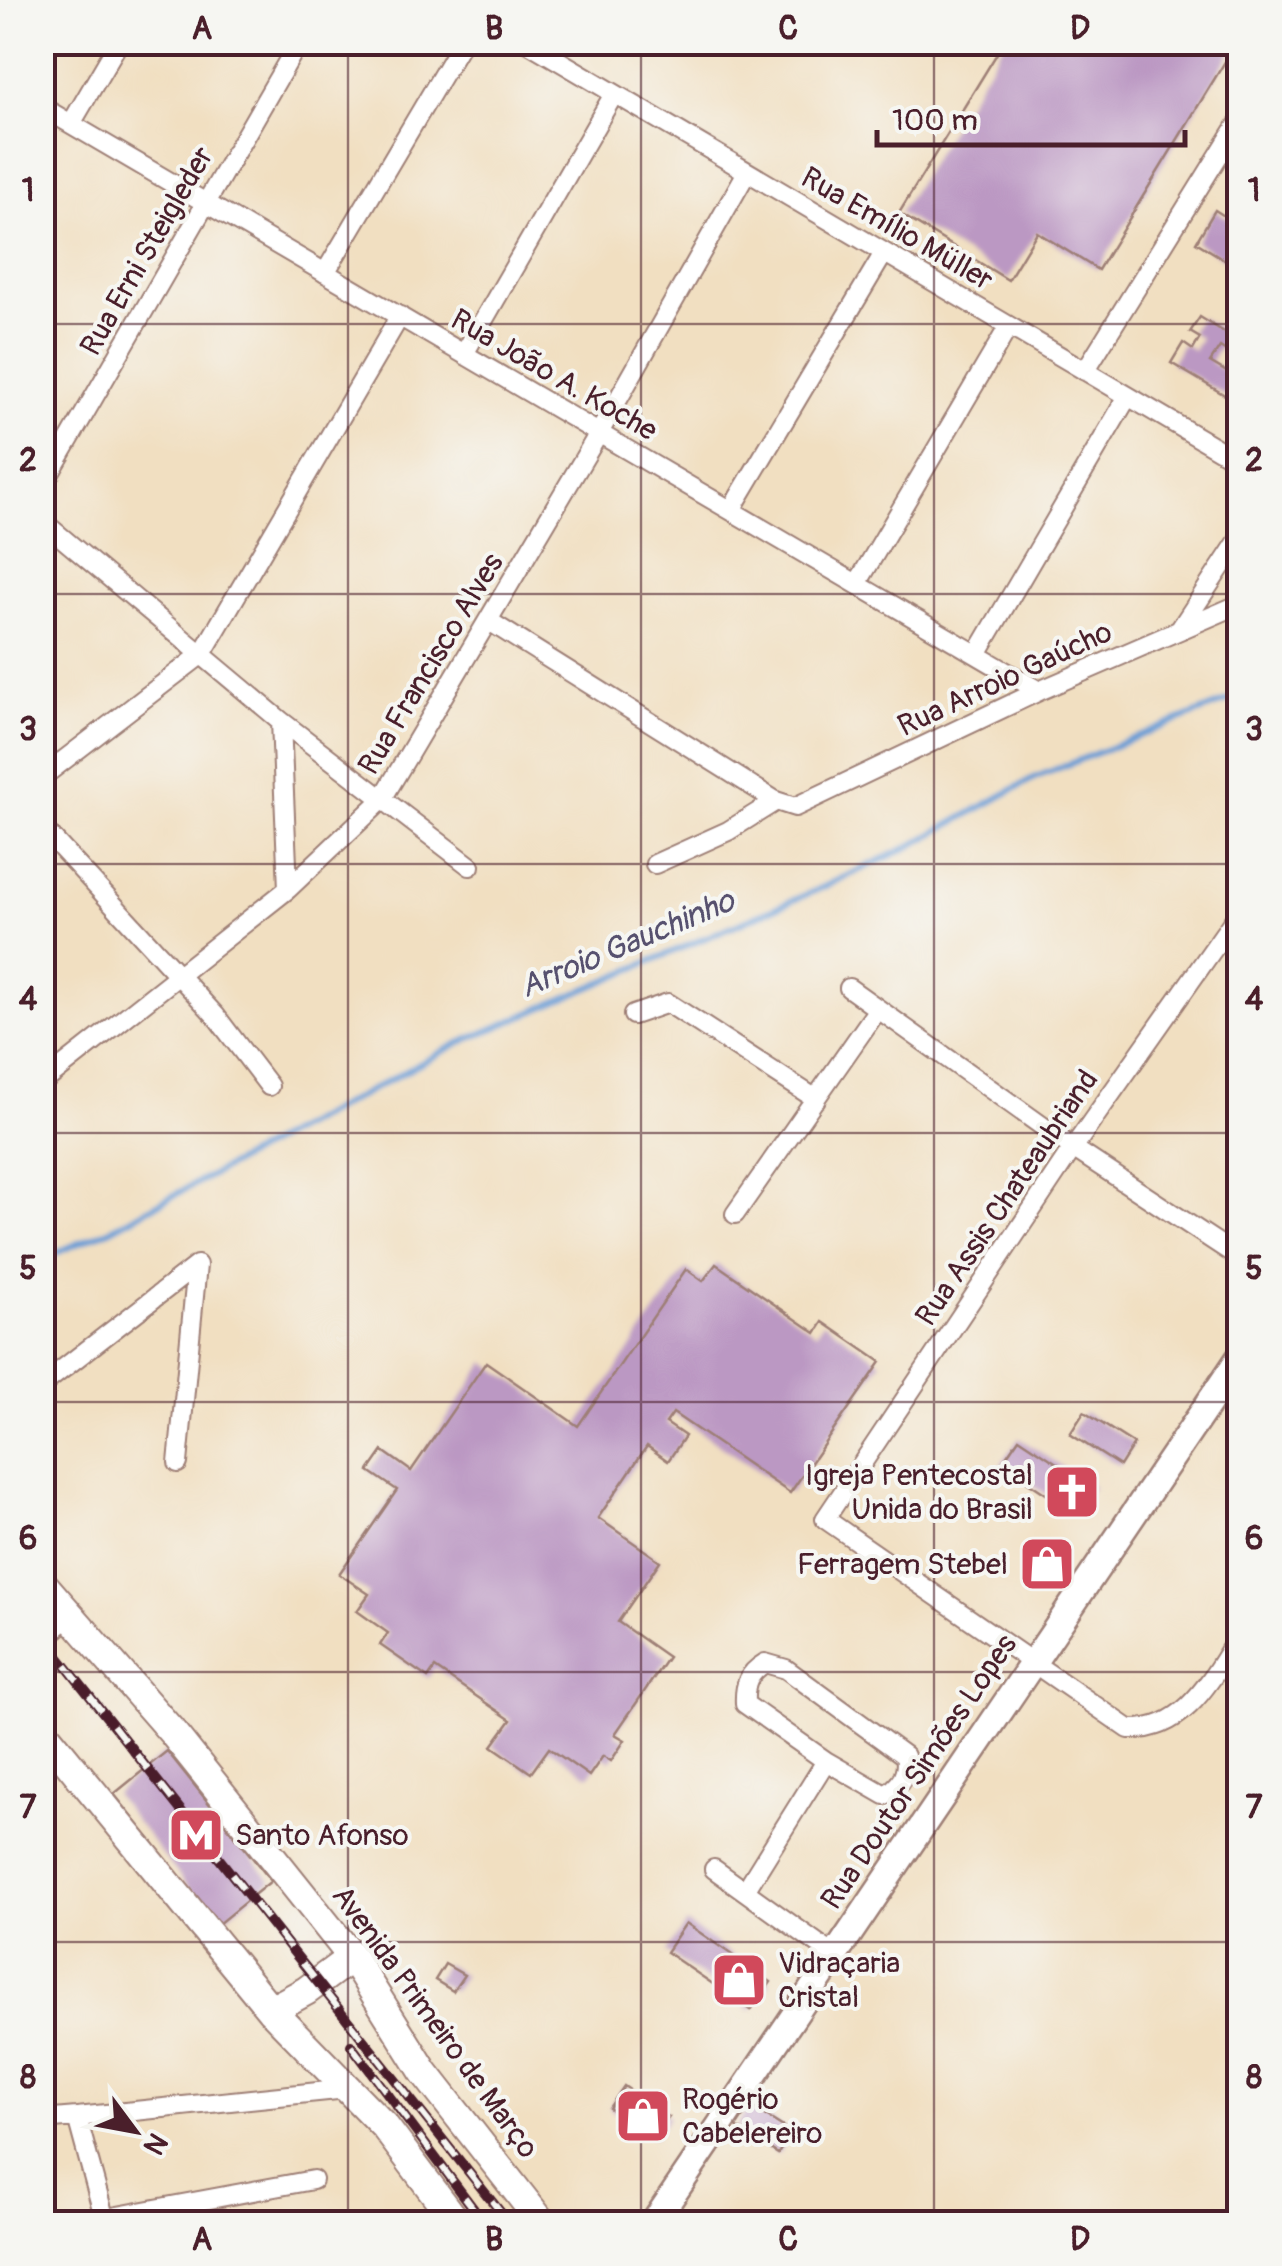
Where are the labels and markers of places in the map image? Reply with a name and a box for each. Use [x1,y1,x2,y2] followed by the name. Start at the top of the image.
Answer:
[805,1457,1033,1528] place label: Igreja Pentecostal Unida do Brasil
[1042,1462,1102,1522] church icon: Igreja Pentecostal Unida do Brasil
[1017,1534,1077,1594] shop icon: Ferragem Stebel
[797,1546,1008,1583] place label: Ferragem Stebel
[166,1805,226,1865] metro station icon: Santo Afonso
[235,1817,409,1854] place label: Santo Afonso
[778,1945,900,2016] place label: Vidraçaria Cristal
[709,1950,769,2010] shop icon: Vidraçaria Cristal
[682,2081,822,2152] place label: Rogério Cabelereiro
[613,2086,673,2146] shop icon: Rogério Cabelereiro

